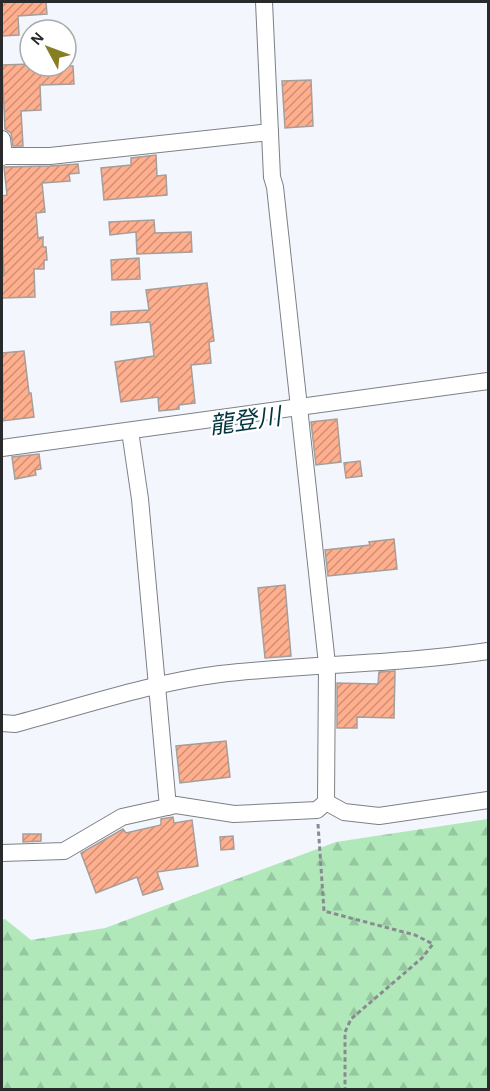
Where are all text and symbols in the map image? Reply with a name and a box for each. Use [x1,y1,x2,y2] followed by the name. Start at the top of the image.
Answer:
[18,18,78,78] north arrow
[28,29,47,48] text: N
[208,403,285,439] water label: 龍登川

